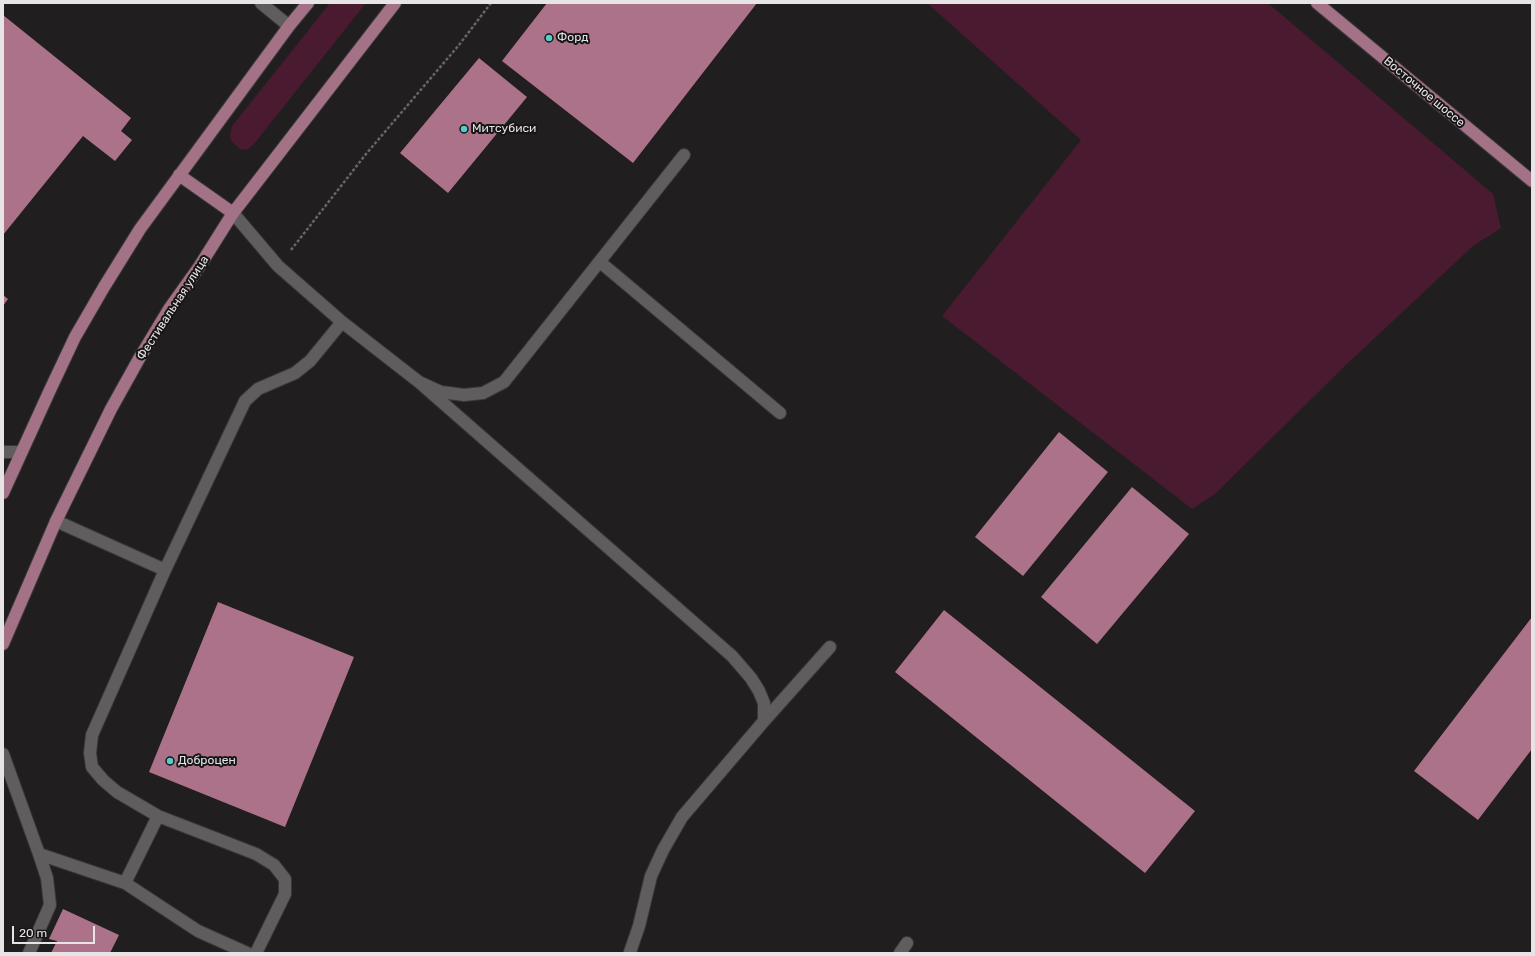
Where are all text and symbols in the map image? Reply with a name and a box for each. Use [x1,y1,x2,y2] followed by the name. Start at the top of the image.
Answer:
[557,31,589,45] place label: Форд
[544,33,554,43] marker: Форд
[1381,54,1467,130] street label: Восточное шоссе
[472,122,536,136] place label: Митсубиси
[459,124,469,134] marker: Митсубиси
[134,253,212,363] street label: Фестивальная улица
[178,754,236,768] place label: Доброцен
[165,756,175,766] marker: Доброцен
[14,918,97,944] scale bar
[19,926,47,940] text: 20 m

